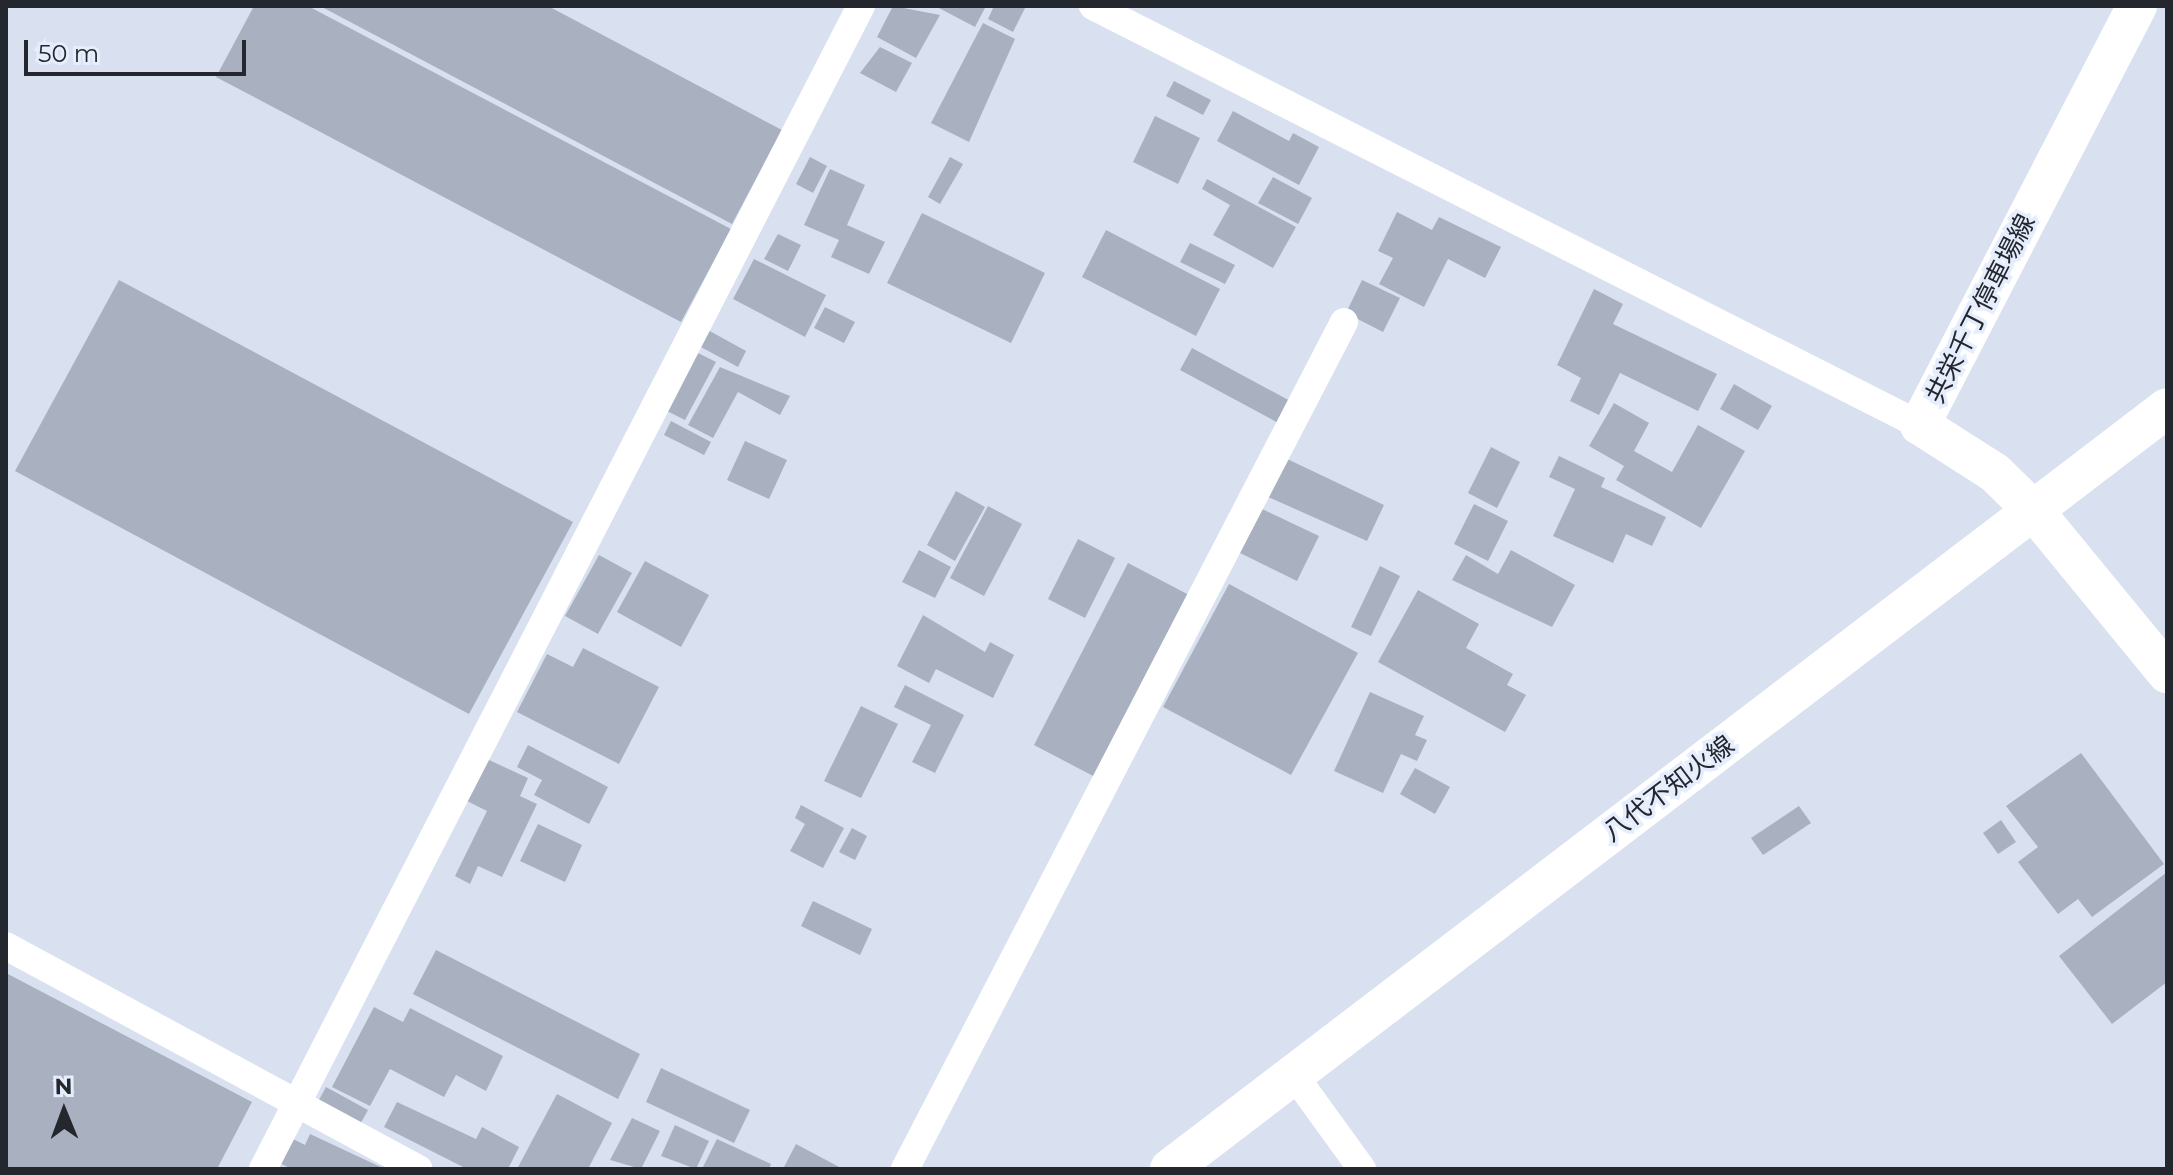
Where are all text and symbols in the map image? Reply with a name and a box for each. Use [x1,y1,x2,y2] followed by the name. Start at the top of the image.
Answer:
[28,24,250,74] scale bar
[38,39,99,68] text: 50 m
[1920,209,2042,409] street label: 共栄千丁停車場線
[1597,730,1741,848] street label: 八代不知火線
[24,1071,104,1151] north arrow
[54,1073,73,1100] text: N

